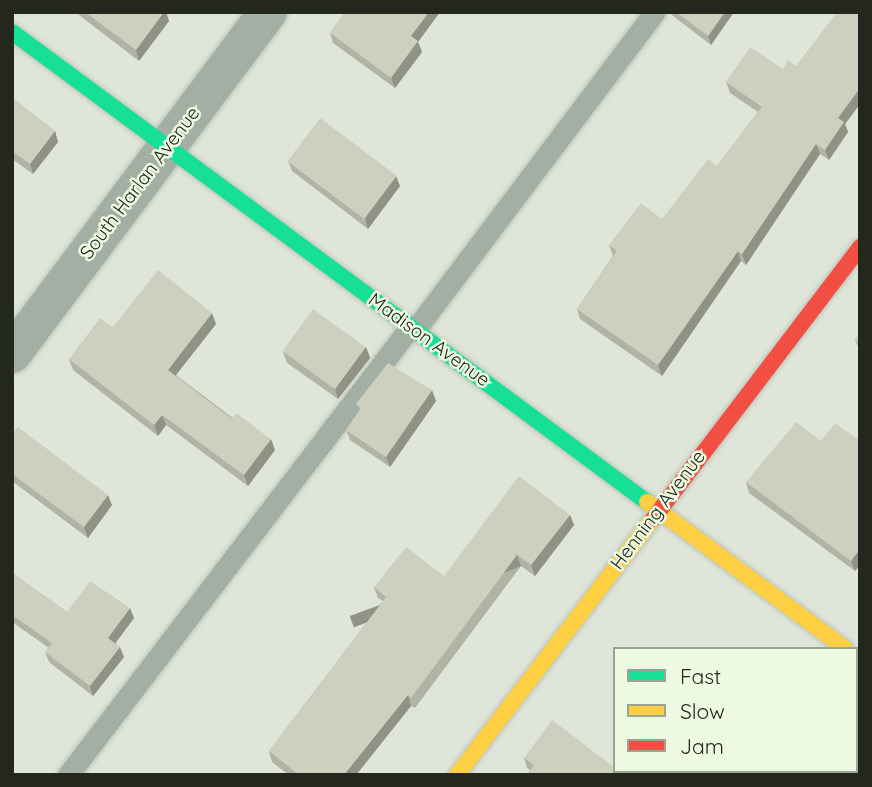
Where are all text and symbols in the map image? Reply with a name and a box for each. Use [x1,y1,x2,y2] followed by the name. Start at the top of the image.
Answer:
[75,102,205,264] street label: South Harlan Avenue
[364,288,494,392] street label: Madison Avenue
[606,446,710,574] street label: Henning Avenue
[613,647,858,773] legend
[680,663,721,689] text: Fast
[680,698,725,724] text: Slow
[680,733,724,759] text: Jam

